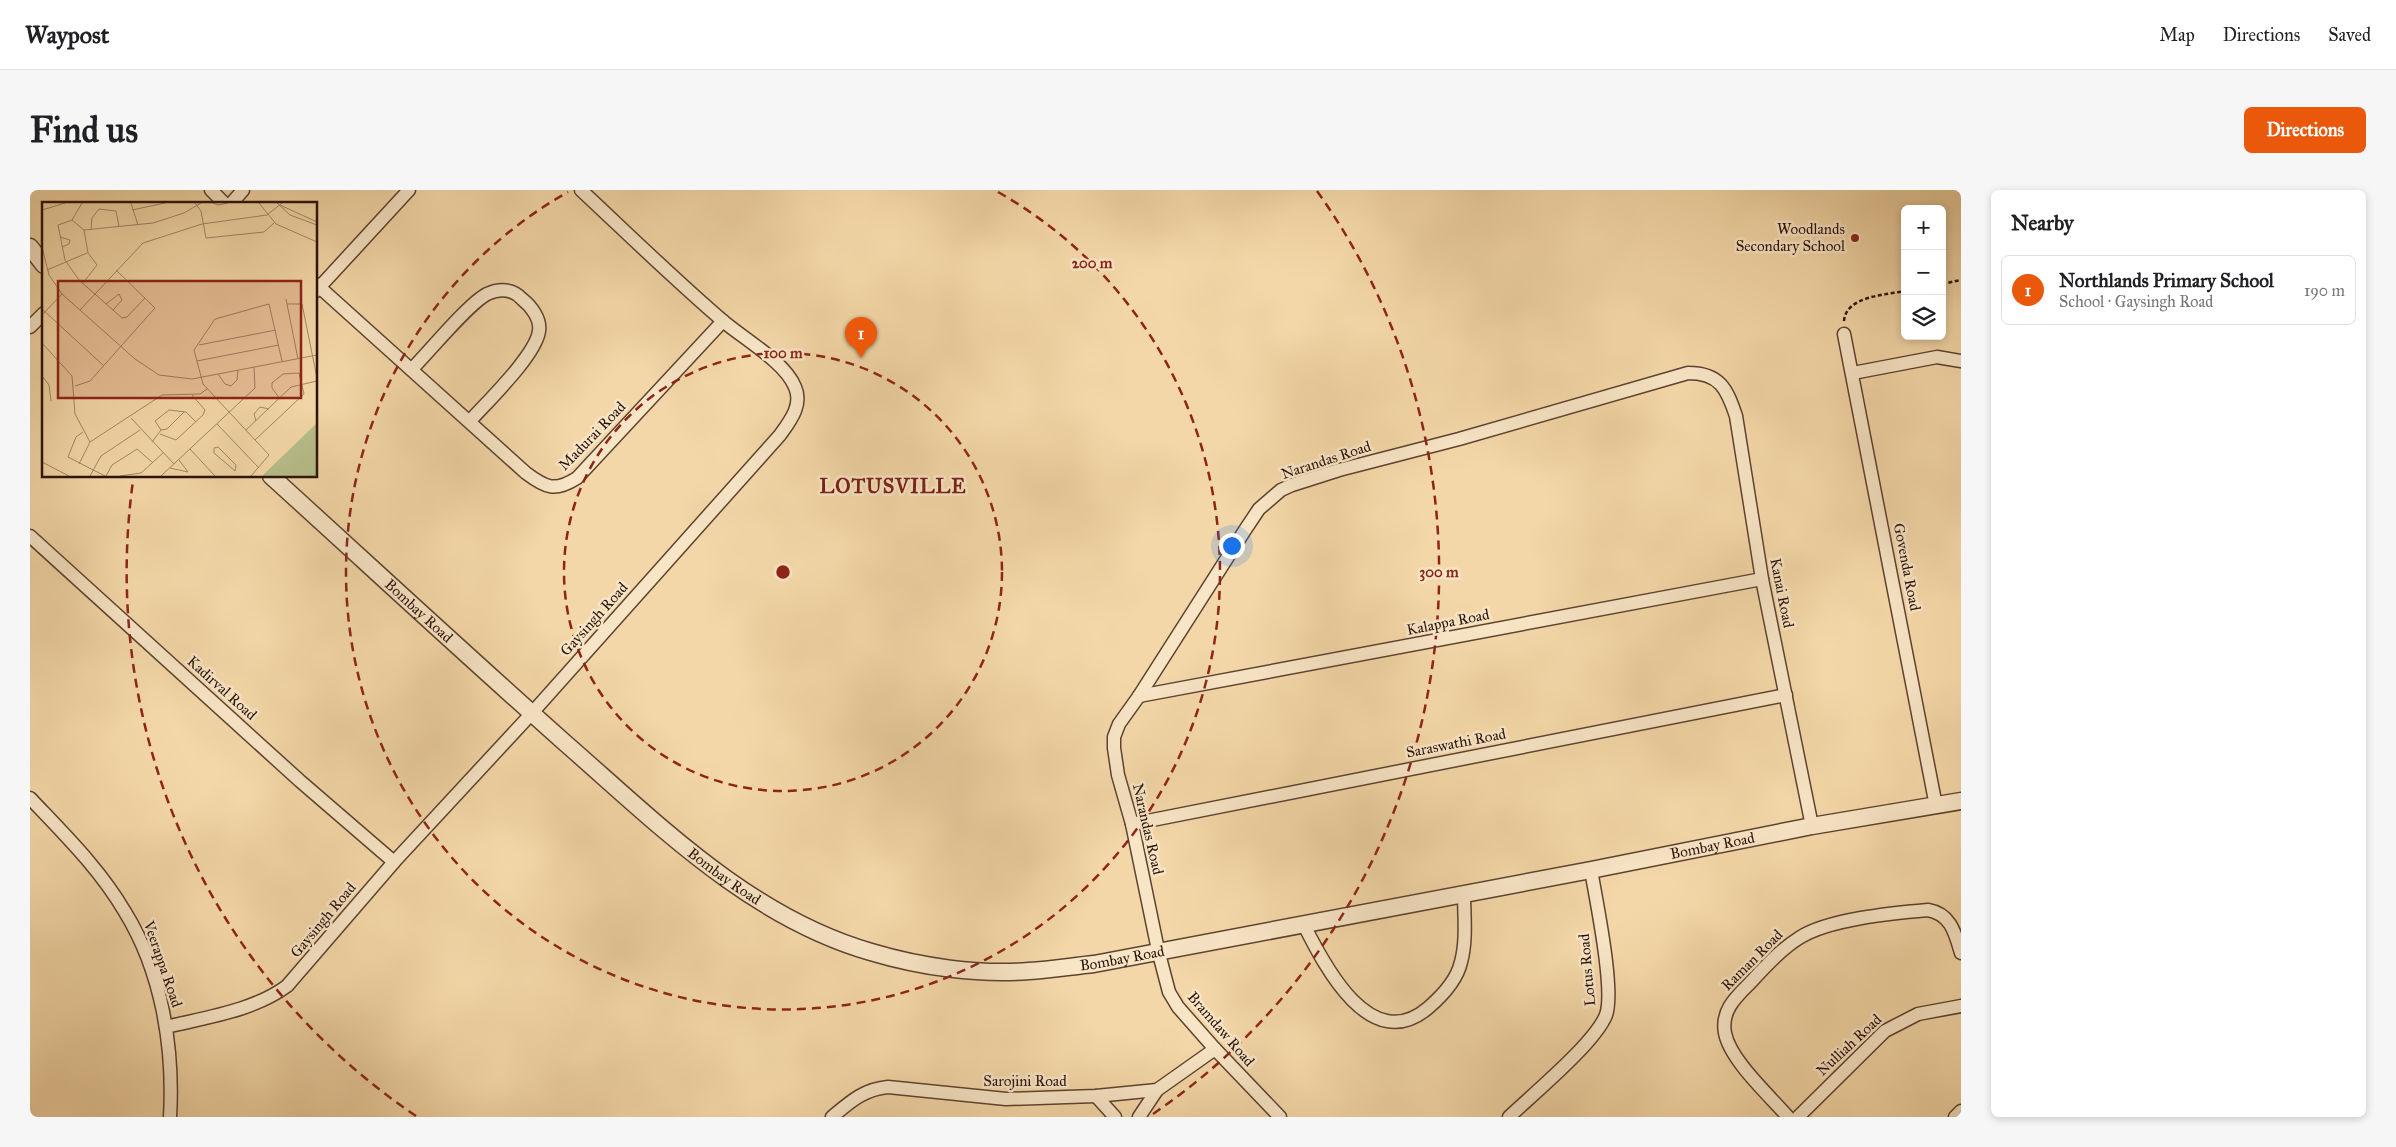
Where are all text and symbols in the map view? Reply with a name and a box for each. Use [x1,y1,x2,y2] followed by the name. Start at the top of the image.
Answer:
[25,20,109,50] text: Waypost
[2159,24,2195,46] text: Map
[2223,24,2300,46] text: Directions
[2328,24,2371,46] text: Saved
[2244,107,2366,153] button: Directions
[30,109,138,152] text: Find us
[42,202,318,478] inset map
[1901,205,1946,340] map controls
[1901,205,1946,250] button: +
[2011,210,2074,236] text: Nearby
[1736,220,1846,255] place label: Woodlands Secondary School
[1849,232,1861,244] marker: Woodlands Secondary School
[1901,250,1946,295] button: −
[1072,254,1113,272] text: 200 m
[2059,269,2274,292] text: Northlands Primary School
[2025,281,2031,300] text: 1
[2304,281,2345,300] text: 190 m
[2059,292,2213,311] text: School · Gaysingh Road
[1901,295,1946,340] button: layers
[845,317,877,358] pin: 1
[763,344,803,362] text: 100 m
[555,398,630,474] street label: Madurai Road
[1279,437,1374,483] street label: Narandas Road
[819,474,967,498] district label: LOTUSVILLE
[1890,522,1924,613] street label: Govenda Road
[1219,533,1245,559] your location
[1766,557,1798,630] street label: Kanai Road
[774,563,792,581] centre of rings
[1419,563,1459,582] text: 300 m
[381,575,457,647] street label: Bombay Road
[556,578,632,659] street label: Gaysingh Road
[1405,605,1491,639] street label: Kalappa Road
[184,652,261,724] street label: Kadirval Road
[1404,724,1508,762] street label: Saraswathi Road
[1129,782,1167,877] street label: Narandas Road
[1669,829,1757,863] street label: Bombay Road
[684,844,765,909] street label: Bombay Road
[286,878,360,961] street label: Gaysingh Road
[139,917,186,1010] street label: Veerappa Road
[1718,925,1787,994] street label: Raman Road
[1575,933,1599,1007] street label: Lotus Road
[1079,942,1166,974] street label: Bombay Road
[1184,988,1259,1070] street label: Bramdaw Road
[1813,1010,1886,1080] street label: Nulliah Road
[983,1072,1067,1090] street label: Sarojini Road

